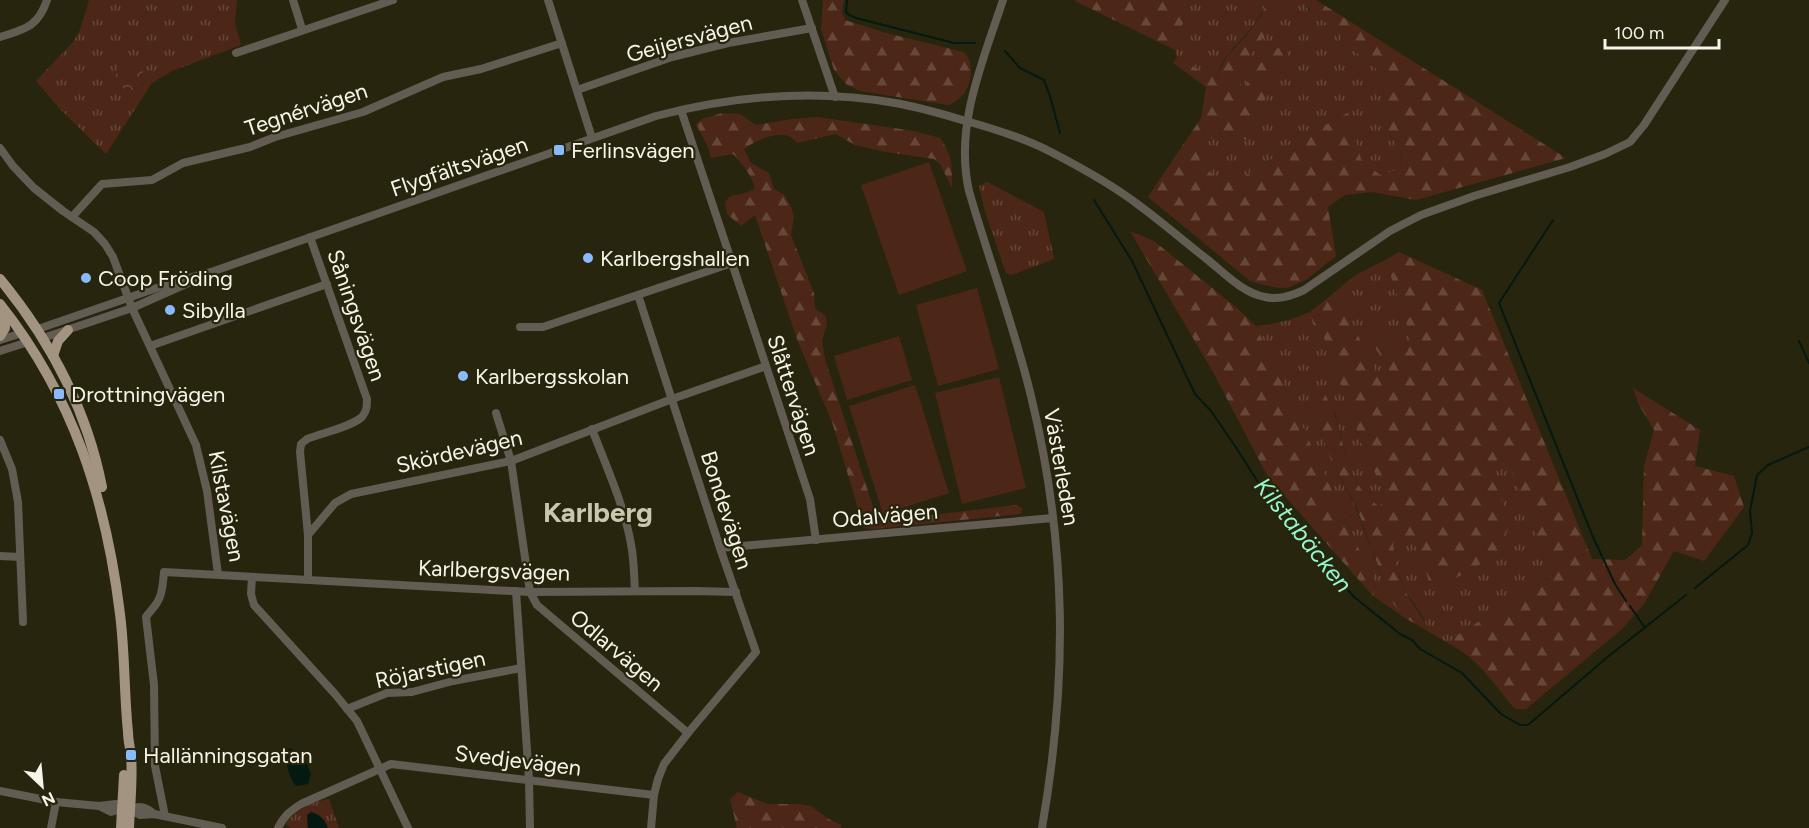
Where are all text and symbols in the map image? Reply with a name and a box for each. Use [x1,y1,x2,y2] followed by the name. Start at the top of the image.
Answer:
[623,9,755,68] street label: Geijersvägen
[1605,12,1719,50] scale bar
[1614,22,1664,44] text: 100 m
[241,77,371,142] street label: Tegnérvägen
[387,130,531,203] street label: Flygfältsvägen
[571,137,695,164] place label: Ferlinsvägen
[552,143,566,157] marker: Ferlinsvägen
[600,245,750,272] place label: Karlbergshallen
[321,246,392,385] street label: Såningsvägen
[581,251,595,265] marker: Karlbergshallen
[98,265,233,292] place label: Coop Fröding
[79,271,93,285] marker: Coop Fröding
[182,297,246,324] place label: Sibylla
[163,303,177,317] marker: Sibylla
[761,331,826,459] street label: Slåttervägen
[475,363,629,390] place label: Karlbergsskolan
[456,369,470,383] marker: Karlbergsskolan
[71,381,225,408] place label: Drottningvägen
[52,387,66,401] marker: Drottningvägen
[1038,406,1085,528] street label: Västerleden
[393,424,525,479] street label: Skördevägen
[202,448,251,564] street label: Kilstavägen
[695,448,758,573] street label: Bondevägen
[1248,471,1358,598] water label: Kilstabäcken
[543,495,653,529] district label: Karlberg
[831,497,939,534] street label: Odalvägen
[418,554,570,587] street label: Karlbergsvägen
[565,604,669,697] street label: Odlarvägen
[373,645,488,694] street label: Röjarstigen
[453,739,583,782] street label: Svedjevägen
[143,742,313,769] place label: Hallänningsgatan
[124,748,138,762] marker: Hallänningsgatan
[12,756,72,816] north arrow
[39,788,58,810] text: N

